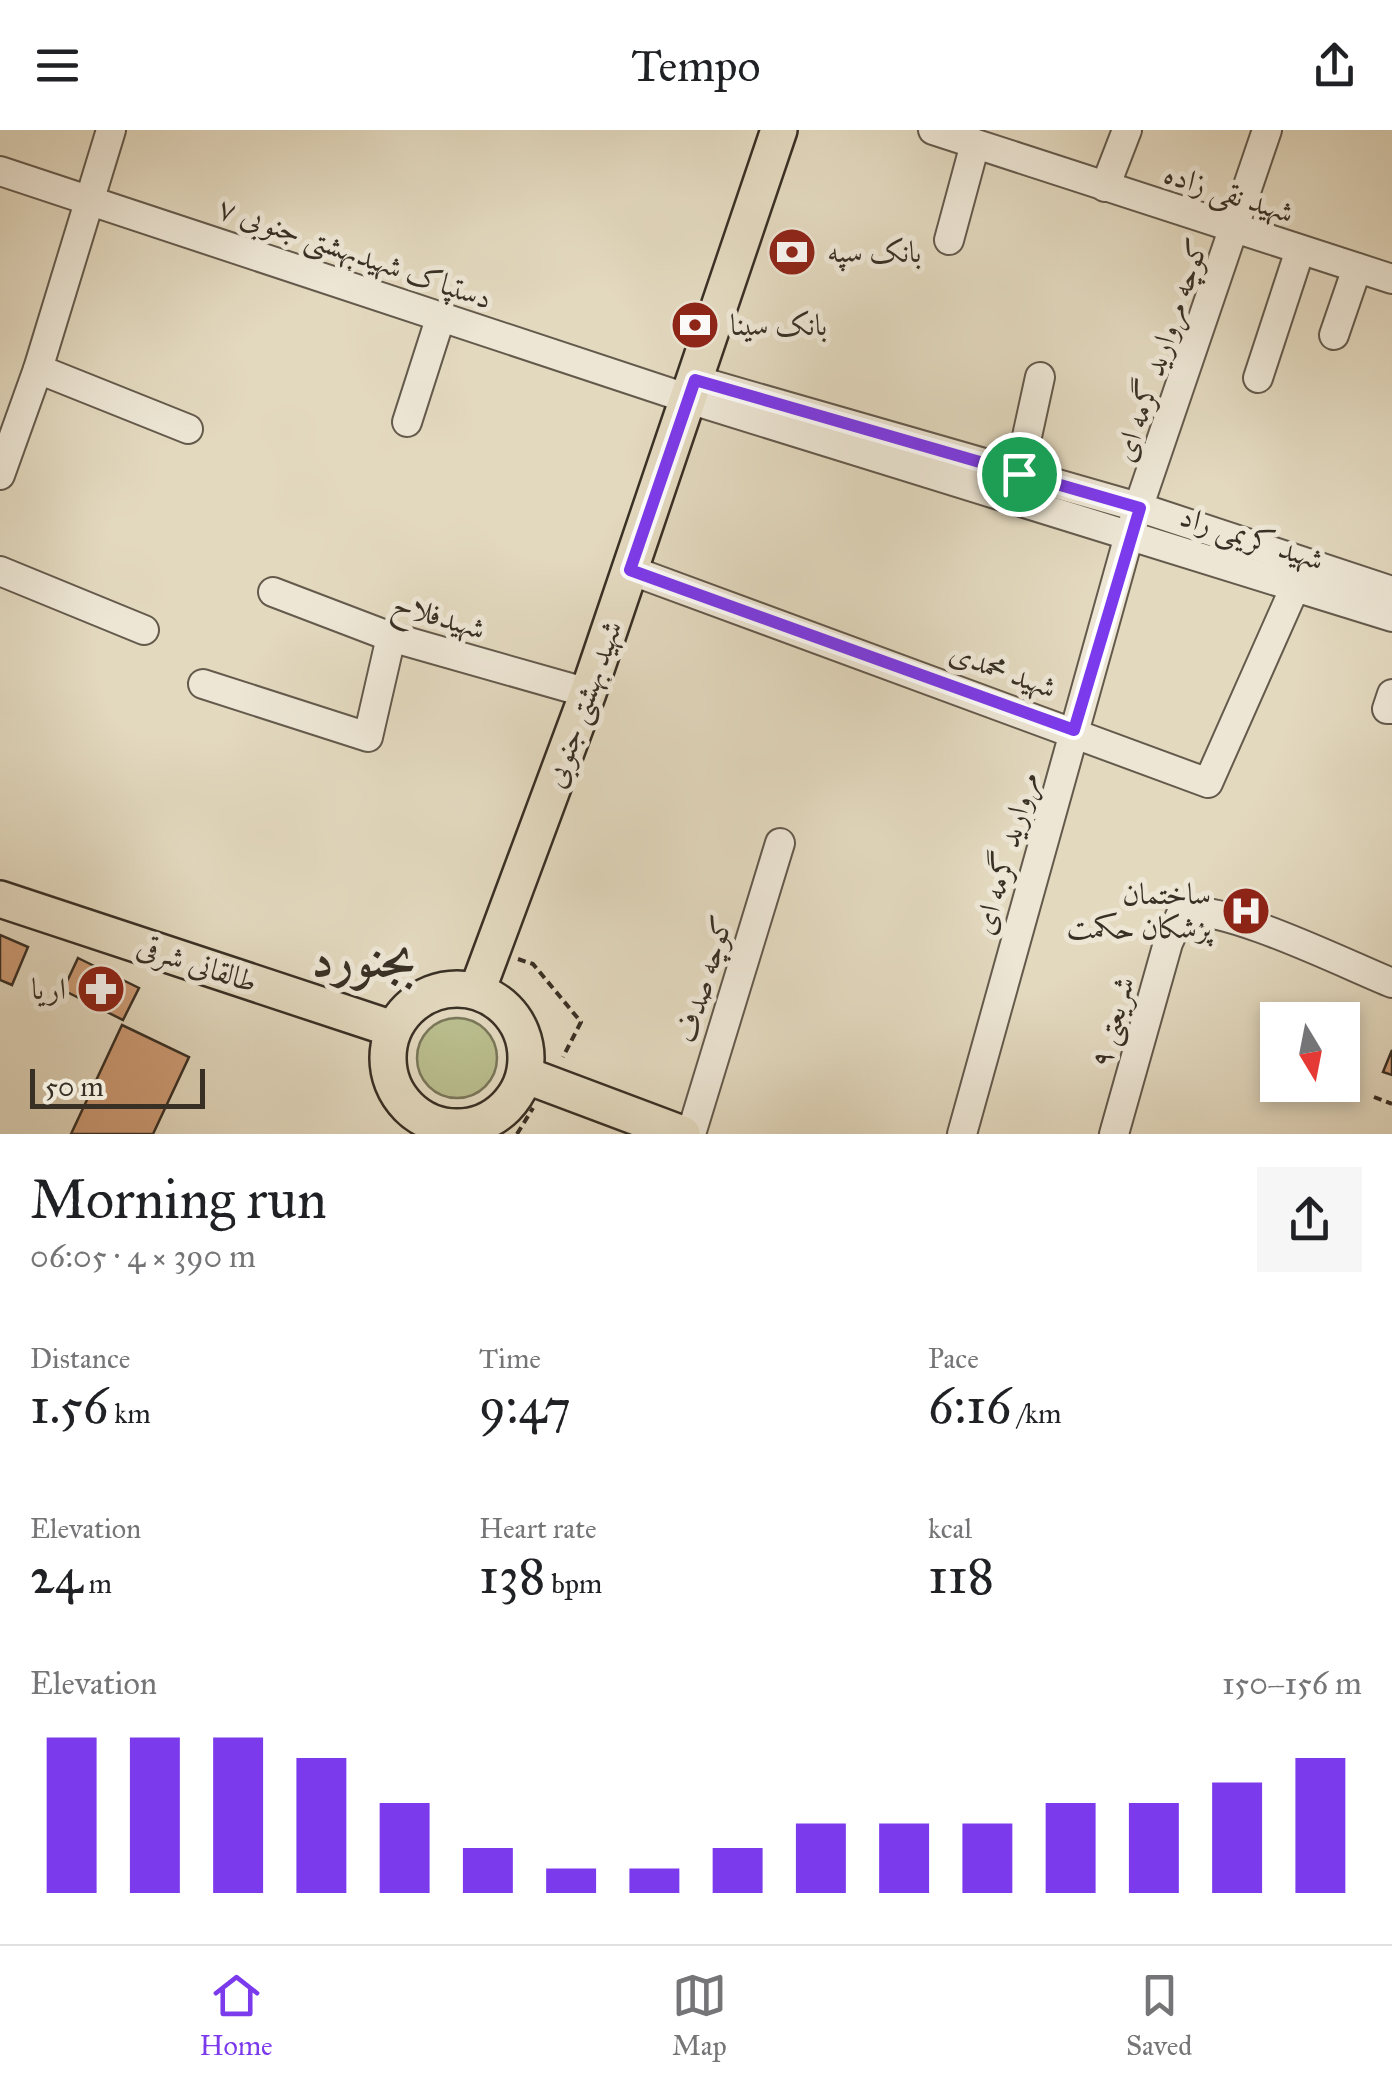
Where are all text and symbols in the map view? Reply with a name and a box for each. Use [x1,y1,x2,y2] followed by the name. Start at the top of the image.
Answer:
[30,38,85,93] icon: menu
[631,38,761,93] text: Tempo
[1307,38,1362,93] icon: share
[1158,155,1298,235] street label: شهید نقی زاده
[212,189,497,321] street label: دستپاک شهیدبهشتی جنوبی ۷
[766,226,818,278] bank icon: بانک سپه
[1104,233,1219,467] street label: کوچه مروارید گرمه ای
[827,234,921,272] place label: بانک سپه
[669,299,721,351] bank icon: بانک سینا
[730,307,827,343] place label: بانک سینا
[977,432,1062,517] pin
[992,447,1047,502] icon: arrive
[1175,498,1328,580] street label: شهید کریمی راد
[386,585,490,655] street label: شهیدفلاح
[536,616,634,794] street label: شهید بهشتی جنوبی
[944,634,1061,707] street label: شهید محمدی
[964,767,1049,939] street label: مروارید گرمه ای
[1067,876,1214,947] place label: ساختمان پزشکان حکمت
[1220,885,1272,937] hospital icon: ساختمان پزشکان حکمت
[668,911,743,1048] street label: کوچه صدف
[132,928,262,1002] street label: طالقانی شرقی
[311,929,415,991] district label: بجنورد
[75,963,127,1015] pharmacy icon: اریا
[31,971,66,1007] place label: اریا
[1082,972,1146,1073] street label: شریعتی ۹
[1260,1002,1360,1102] north arrow
[1260,1002,1360,1102] map controls
[30,1064,205,1108] scale bar
[45,1069,104,1104] text: 50 m
[30,1166,327,1233] text: Morning run
[1257,1167,1362,1272] button: share
[30,1237,256,1276] text: 06:05 · 4 × 390 m
[30,1341,130,1376] text: Distance
[479,1341,541,1376] text: Time
[928,1341,979,1376] text: Pace
[30,1376,108,1437] text: 1.56
[479,1376,571,1437] text: 9:47
[928,1376,1011,1437] text: 6:16
[108,1396,151,1431] text: km
[1011,1396,1062,1431] text: /km
[30,1511,141,1546] text: Elevation
[479,1511,597,1546] text: Heart rate
[928,1511,972,1546] text: kcal
[30,1546,83,1607] text: 24
[479,1546,545,1607] text: 138
[928,1546,994,1607] text: 118
[83,1566,112,1601] text: m
[545,1566,602,1601] text: bpm
[30,1664,157,1703] text: Elevation
[1222,1664,1362,1703] text: 150–156 m
[200,1968,273,2063] tab: Home
[672,1968,727,2063] tab: Map
[1126,1968,1192,2063] tab: Saved

